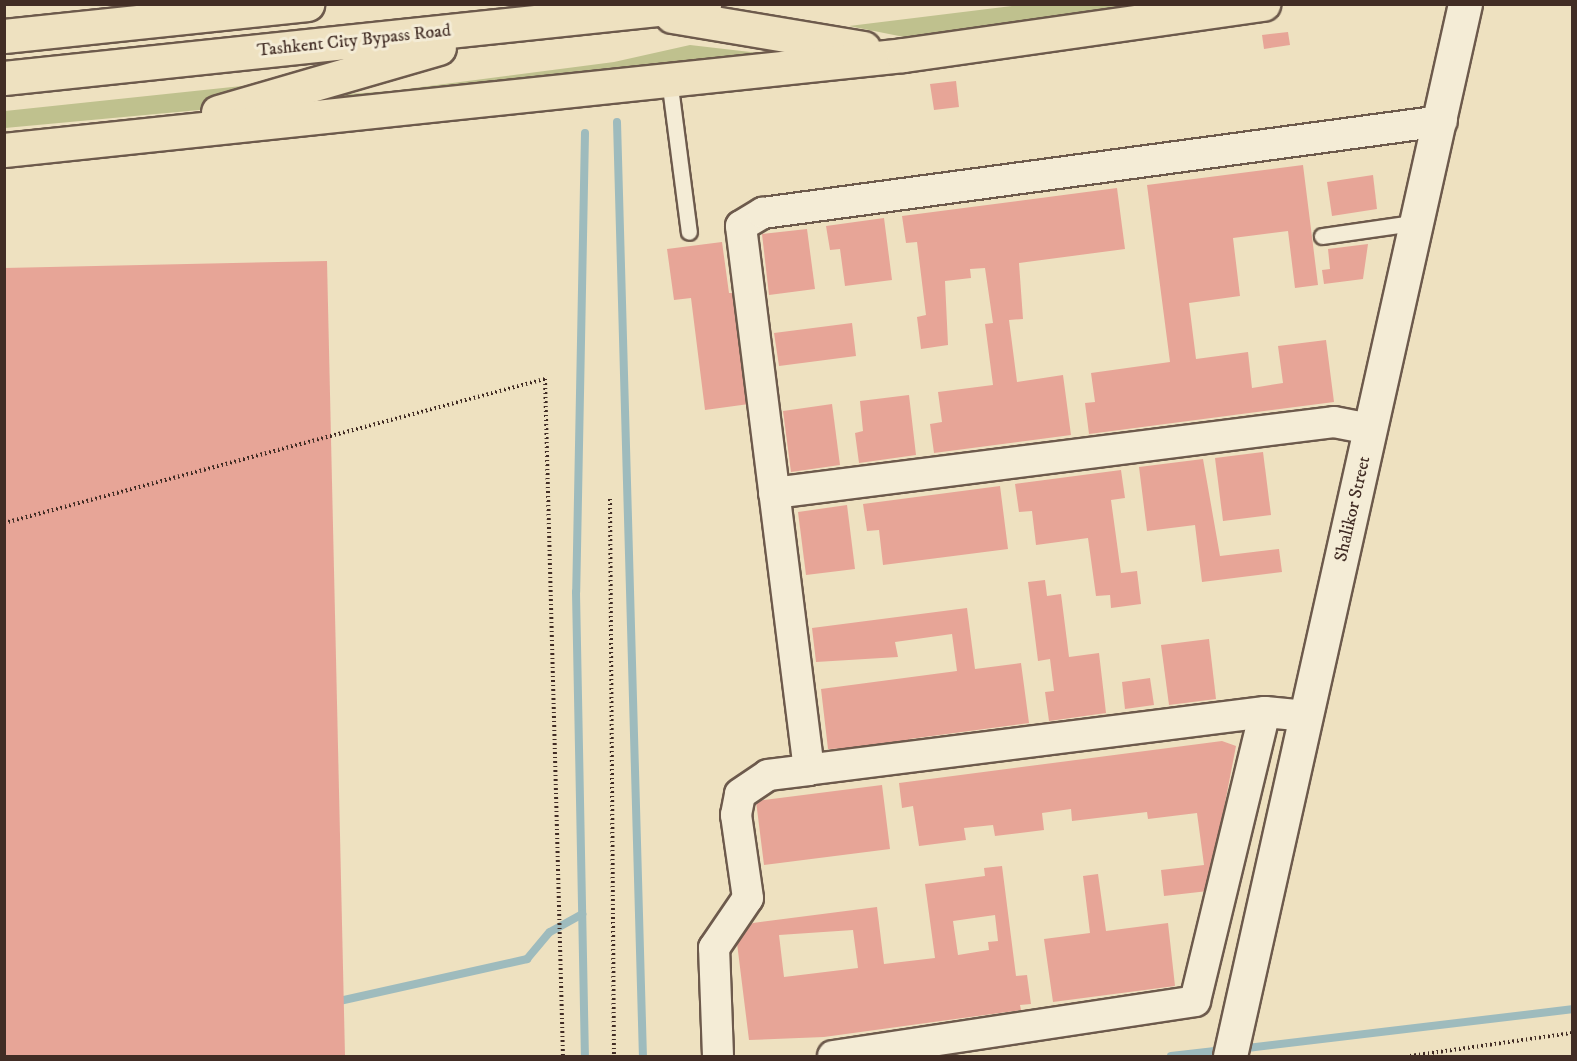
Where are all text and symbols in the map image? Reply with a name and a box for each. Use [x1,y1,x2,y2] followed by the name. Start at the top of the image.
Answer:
[256,20,452,62] street label: Tashkent City Bypass Road
[1330,454,1376,564] street label: Shаlikor Street

